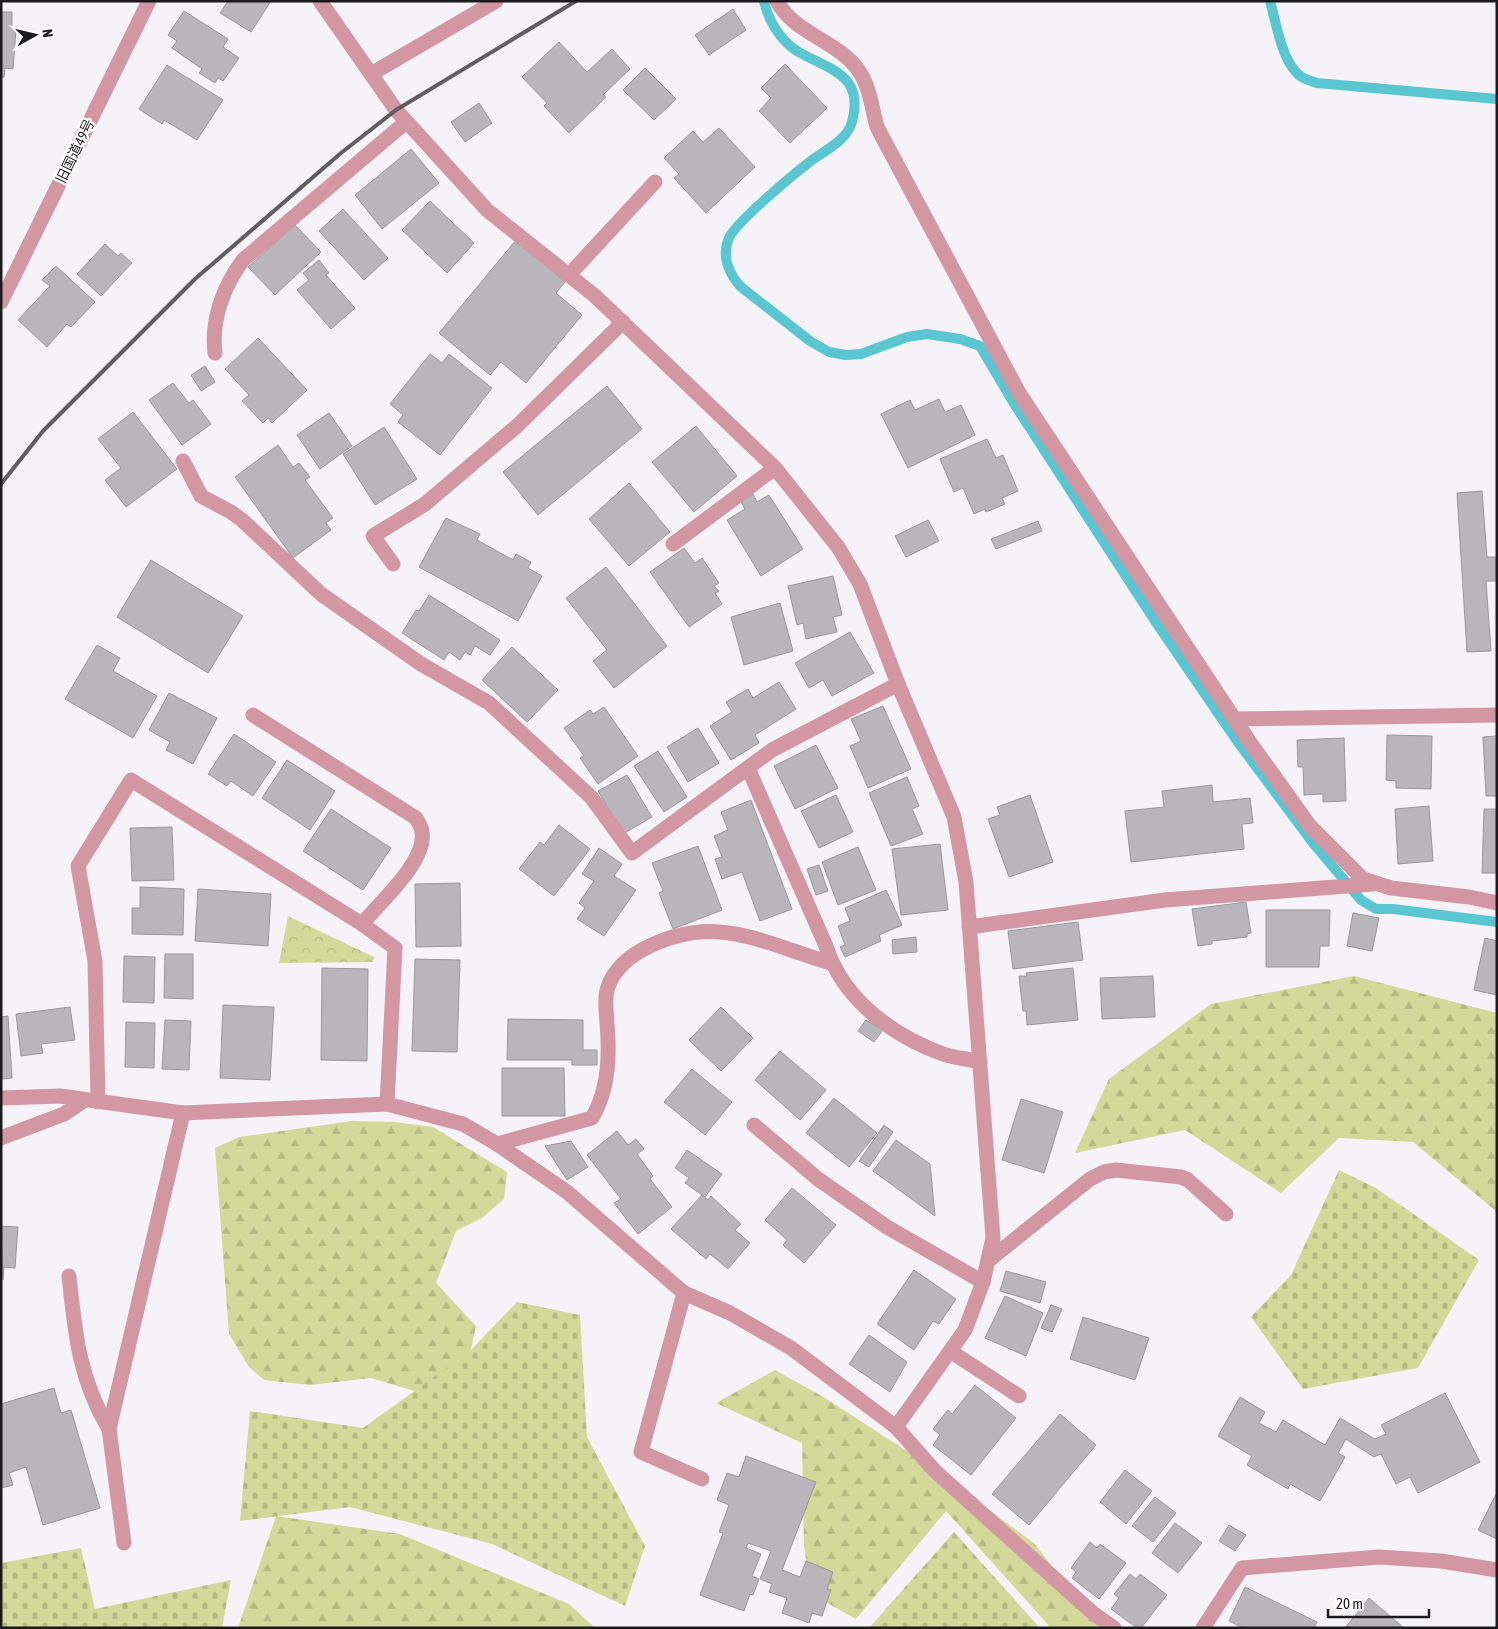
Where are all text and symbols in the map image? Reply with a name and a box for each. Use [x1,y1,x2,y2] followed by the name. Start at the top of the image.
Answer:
[10,10,60,60] north arrow
[39,28,56,38] text: N
[53,116,97,186] street label: 旧国道49号
[1328,1586,1429,1618] scale bar
[1336,1595,1363,1612] text: 20 m

